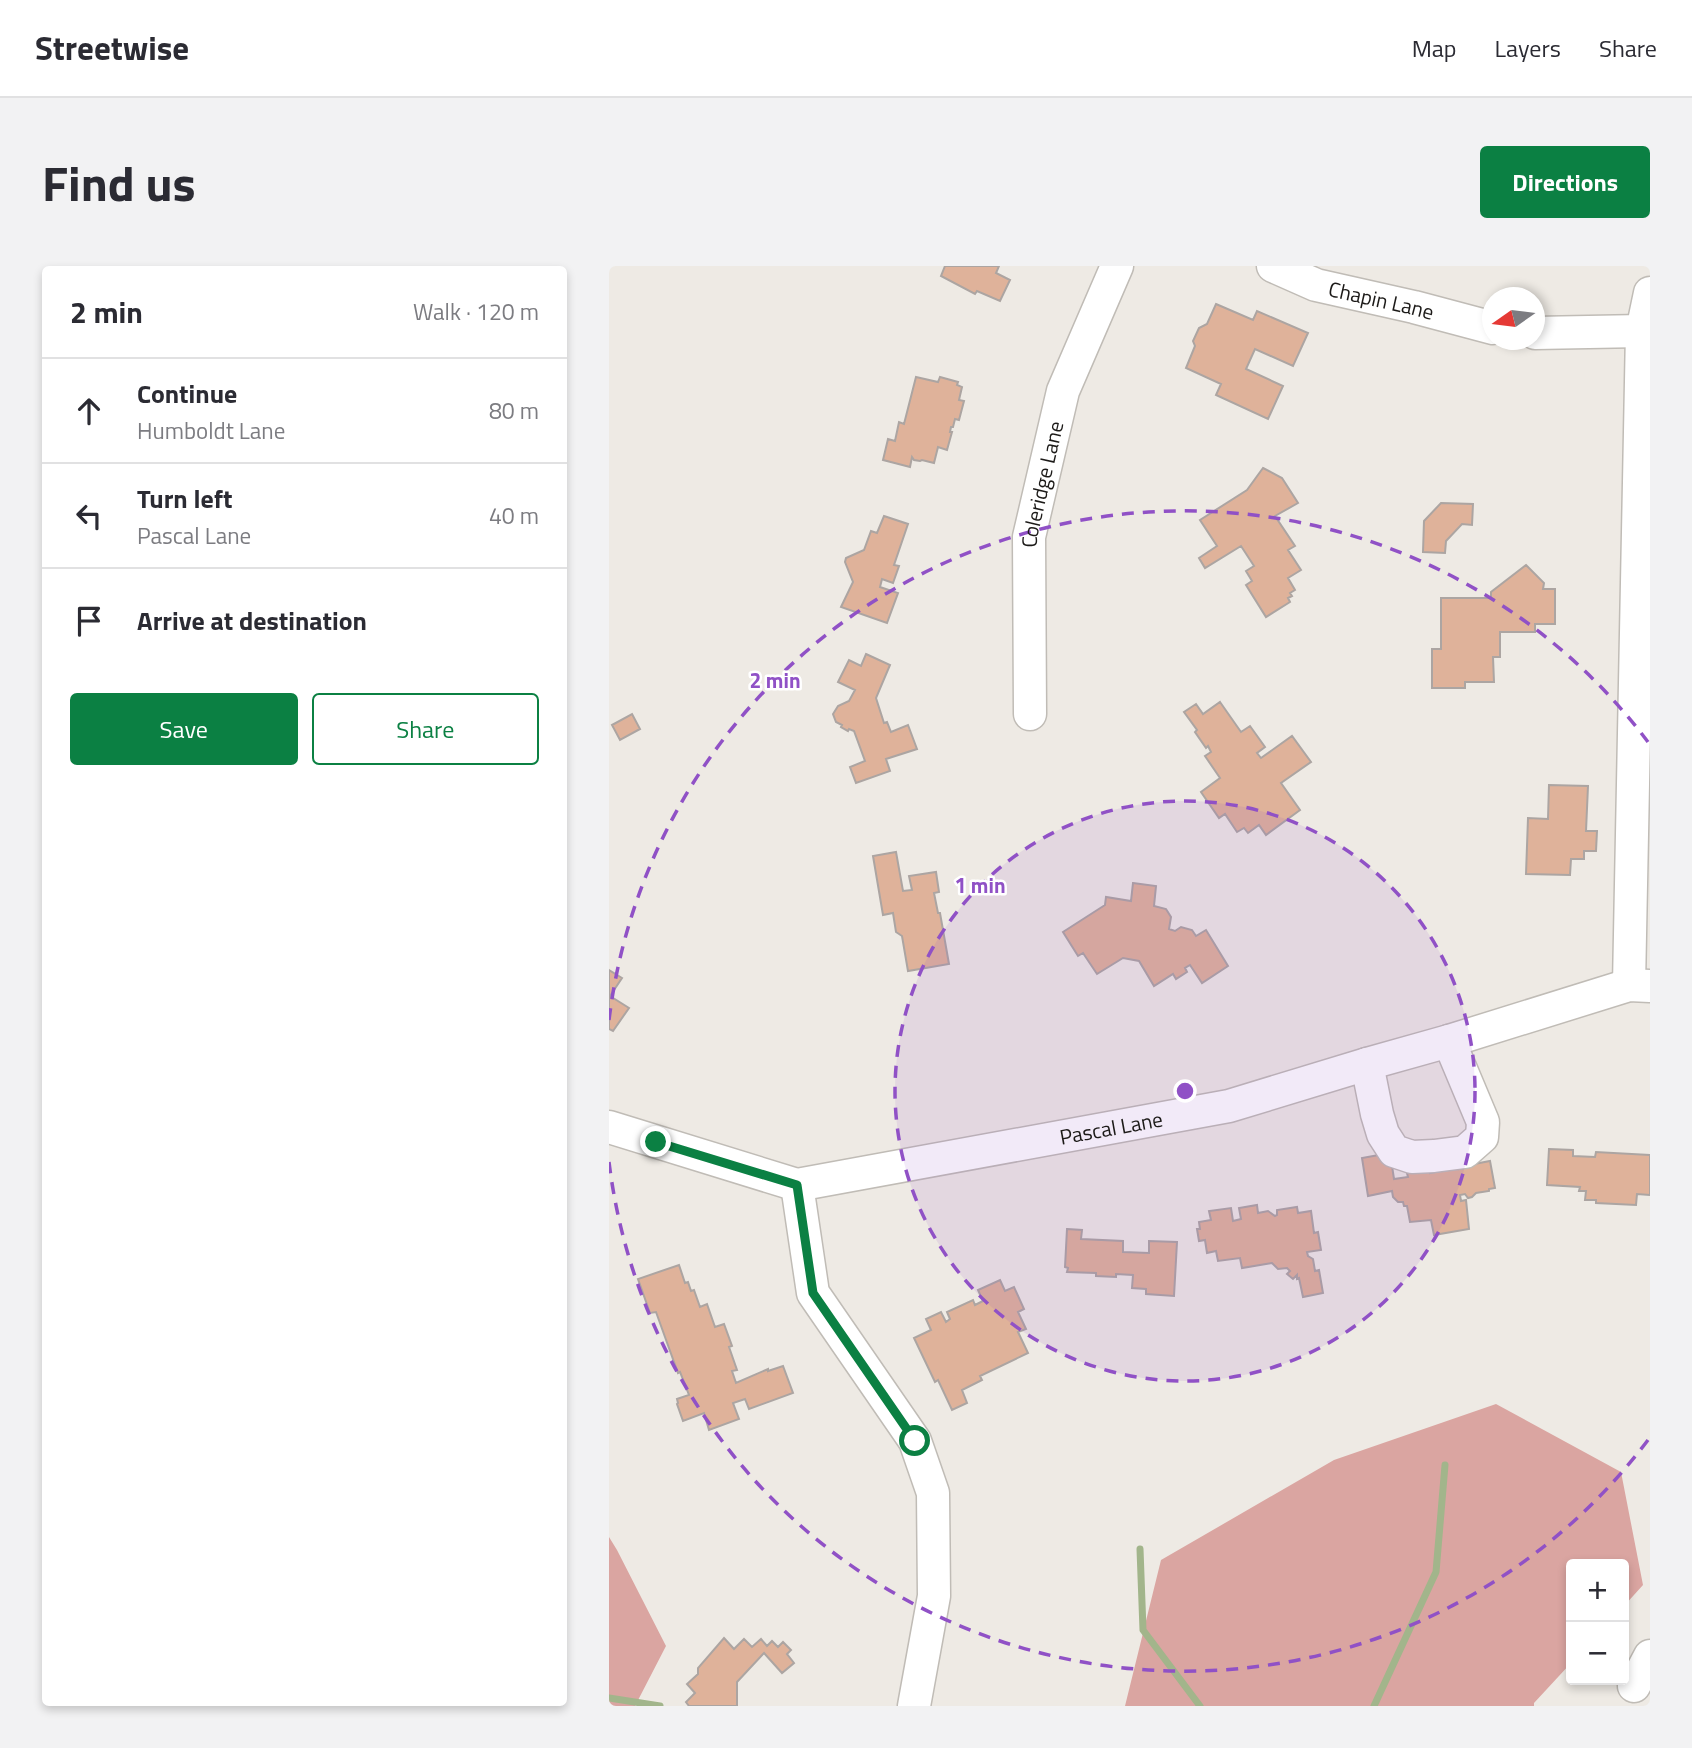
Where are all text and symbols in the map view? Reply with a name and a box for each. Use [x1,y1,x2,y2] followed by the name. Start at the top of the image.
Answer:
[35,23,189,73] text: Streetwise
[1412,30,1457,66] text: Map
[1495,30,1561,66] text: Layers
[1599,30,1657,66] text: Share
[42,145,196,220] text: Find us
[1480,146,1650,218] button: Directions
[1325,272,1438,328] street label: Chapin Lane
[1482,287,1545,350] north arrow
[70,289,143,335] text: 2 min
[413,294,539,329] text: Walk · 120 m
[137,374,237,413] text: Continue
[70,392,108,430] icon: ahead
[489,393,539,428] text: 80 m
[137,413,285,448] text: Humboldt Lane
[1013,418,1071,548] street label: Coleridge Lane
[137,479,232,518] text: Turn left
[70,497,108,535] icon: left
[489,498,539,533] text: 40 m
[137,518,251,553] text: Pascal Lane
[137,601,367,640] text: Arrive at destination
[70,602,108,640] icon: arrive
[749,664,801,696] text: 2 min
[70,693,298,765] button: Save
[312,693,539,765] button: Share
[954,869,1006,901] text: 1 min
[1173,1079,1197,1103] centre of rings
[1057,1102,1165,1153] street label: Pascal Lane
[640,1126,671,1157] route end
[899,1425,930,1456] route start
[1566,1559,1629,1685] map controls
[1566,1559,1629,1622] button: +
[1566,1622,1629,1685] button: −

